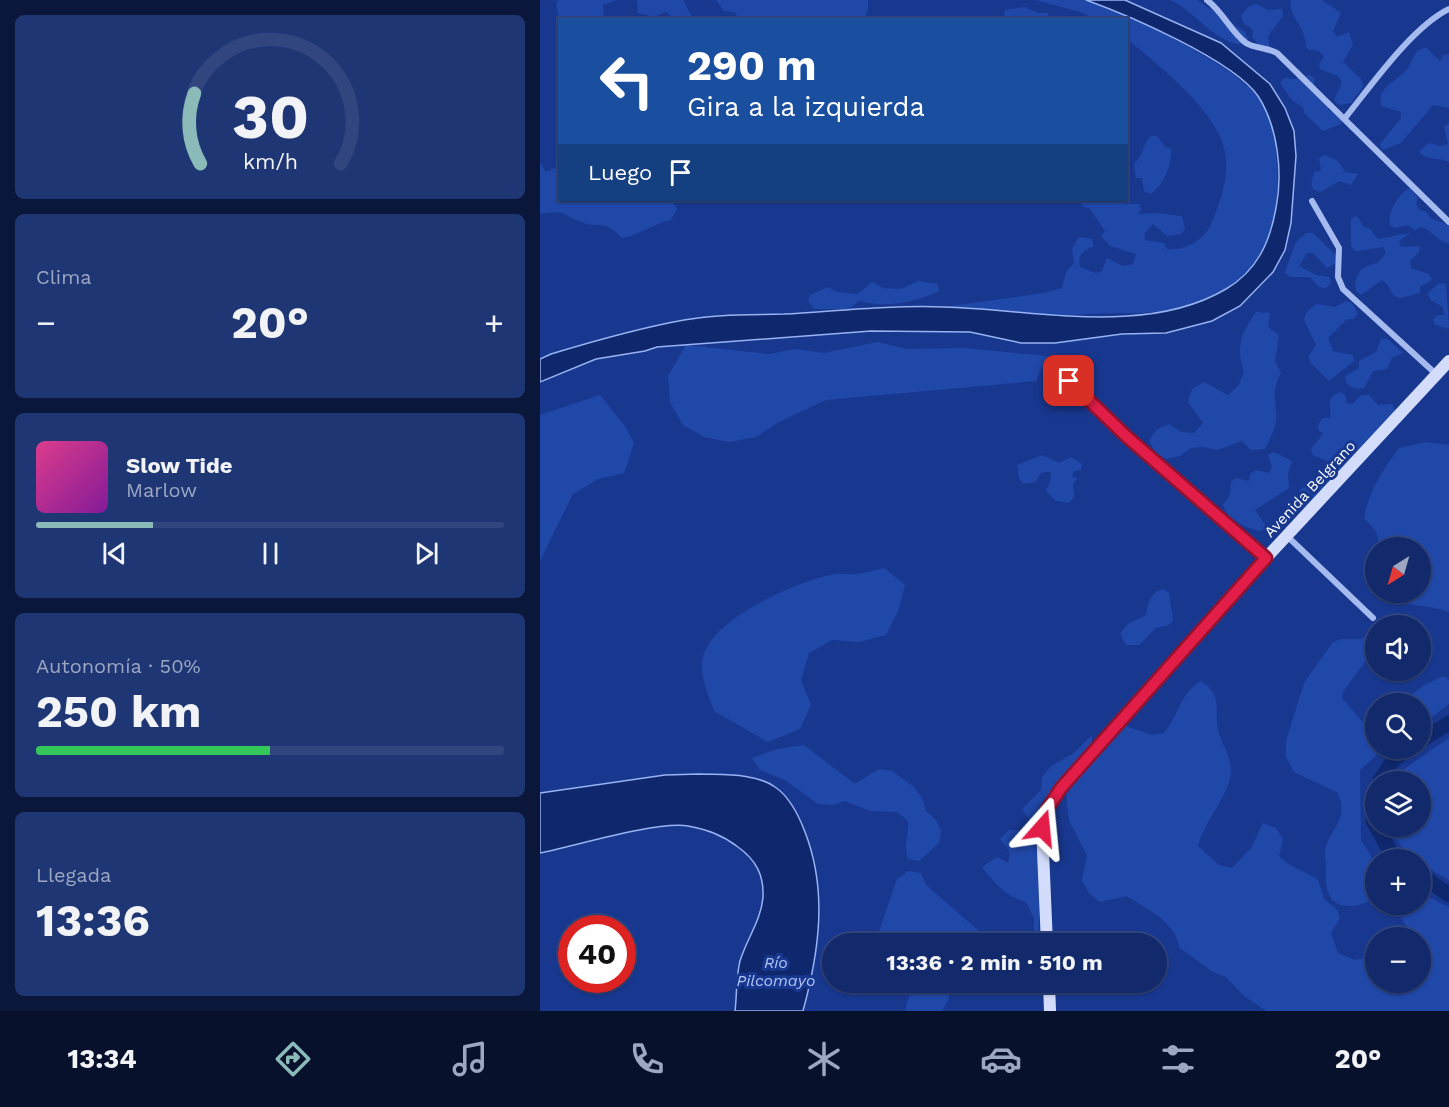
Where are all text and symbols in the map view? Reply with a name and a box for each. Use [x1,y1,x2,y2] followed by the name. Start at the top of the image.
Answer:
[687,41,817,90] text: 290 m
[588,42,666,120] icon: left
[231,80,309,153] text: 30
[687,91,925,123] text: Gira a la izquierda
[242,149,298,174] text: km/h
[664,156,697,189] icon: arrive
[588,160,652,185] text: Luego
[36,265,92,289] text: Clima
[231,296,309,349] text: 20°
[36,303,56,342] text: −
[484,303,504,342] text: +
[1043,355,1094,406] pin
[1052,364,1085,397] icon: arrive
[1261,437,1359,541] street label: Avenida Belgrano
[126,453,233,478] text: Slow Tide
[126,478,197,502] text: Marlow
[98,537,131,570] icon: previous
[254,537,287,570] icon: pause
[410,537,443,570] icon: next
[1365,537,1431,603] north arrow
[1365,537,1431,993] map controls
[1365,615,1431,681] button: sound
[36,654,201,678] text: Autonomía · 50%
[36,685,201,738] text: 250 km
[1365,693,1431,759] button: search
[1365,771,1431,837] button: layers
[1010,796,1074,860] position arrow
[1365,849,1431,915] button: +
[36,863,111,887] text: Llegada
[36,894,150,947] text: 13:36
[558,915,636,993] speed limit sign: 40
[1365,927,1431,993] button: −
[886,950,1103,975] text: 13:36 · 2 min · 510 m
[736,953,816,990] water label: Río Pilcomayo
[272,1038,314,1080] icon: directions
[449,1038,491,1080] icon: music
[626,1038,668,1080] icon: phone
[803,1038,845,1080] icon: climate
[980,1038,1022,1080] icon: car
[1157,1038,1199,1080] icon: filters
[68,1043,137,1075] text: 13:34
[1335,1043,1381,1075] text: 20°

